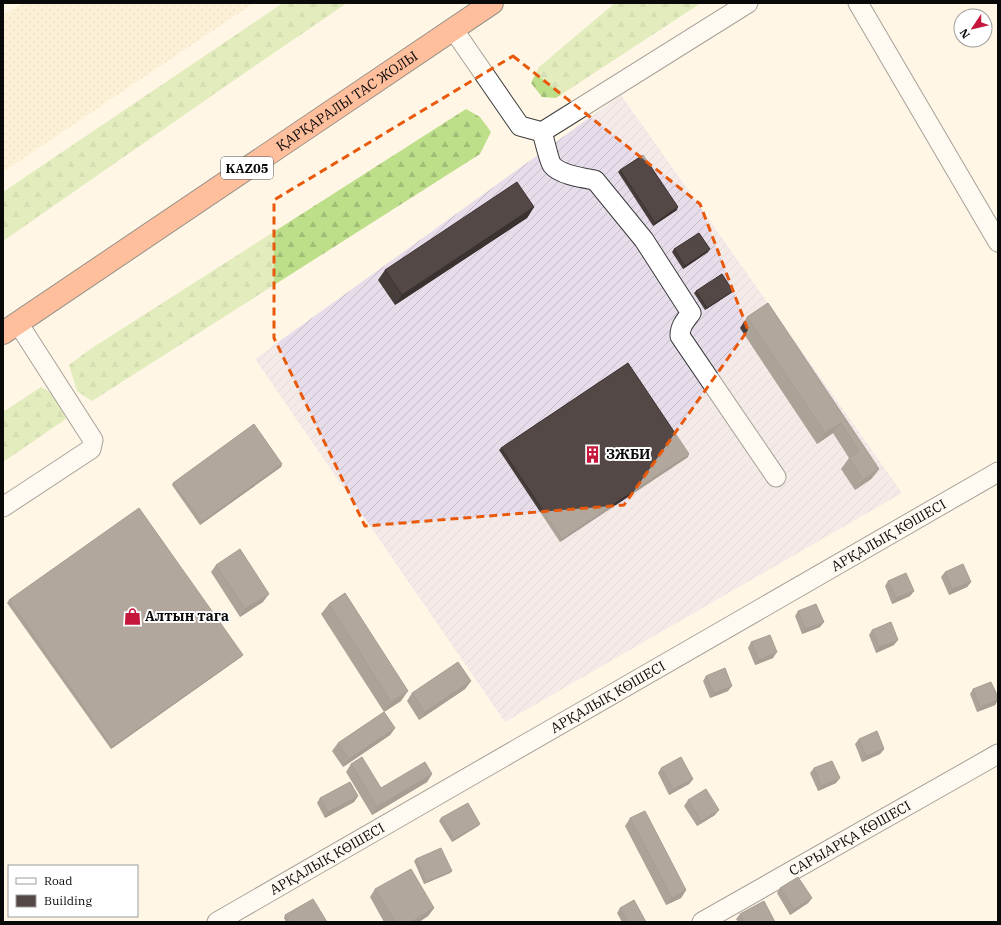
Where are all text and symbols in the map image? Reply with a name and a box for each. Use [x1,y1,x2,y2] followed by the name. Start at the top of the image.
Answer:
[953,8,993,48] north arrow
[956,26,973,41] text: N
[273,47,421,155] street label: ҚАРҚАРАЛЫ ТАС ЖОЛЫ
[221,157,273,179] road number: KАZ05
[583,444,603,464] building icon: ЗЖБИ
[606,445,651,463] place label: ЗЖБИ
[828,495,949,575] street label: АРҚАЛЫҚ КӨШЕСІ
[122,606,142,626] shop icon: Алтын тага
[145,607,229,625] place label: Алтын тага
[547,657,669,737] street label: АРҚАЛЫҚ КӨШЕСІ
[786,796,914,880] street label: САРЫАРҚА КӨШЕСІ
[266,818,388,899] street label: АРҚАЛЫҚ КӨШЕСІ
[8,865,138,917] legend
[44,873,73,888] text: Road
[44,893,92,908] text: Building

